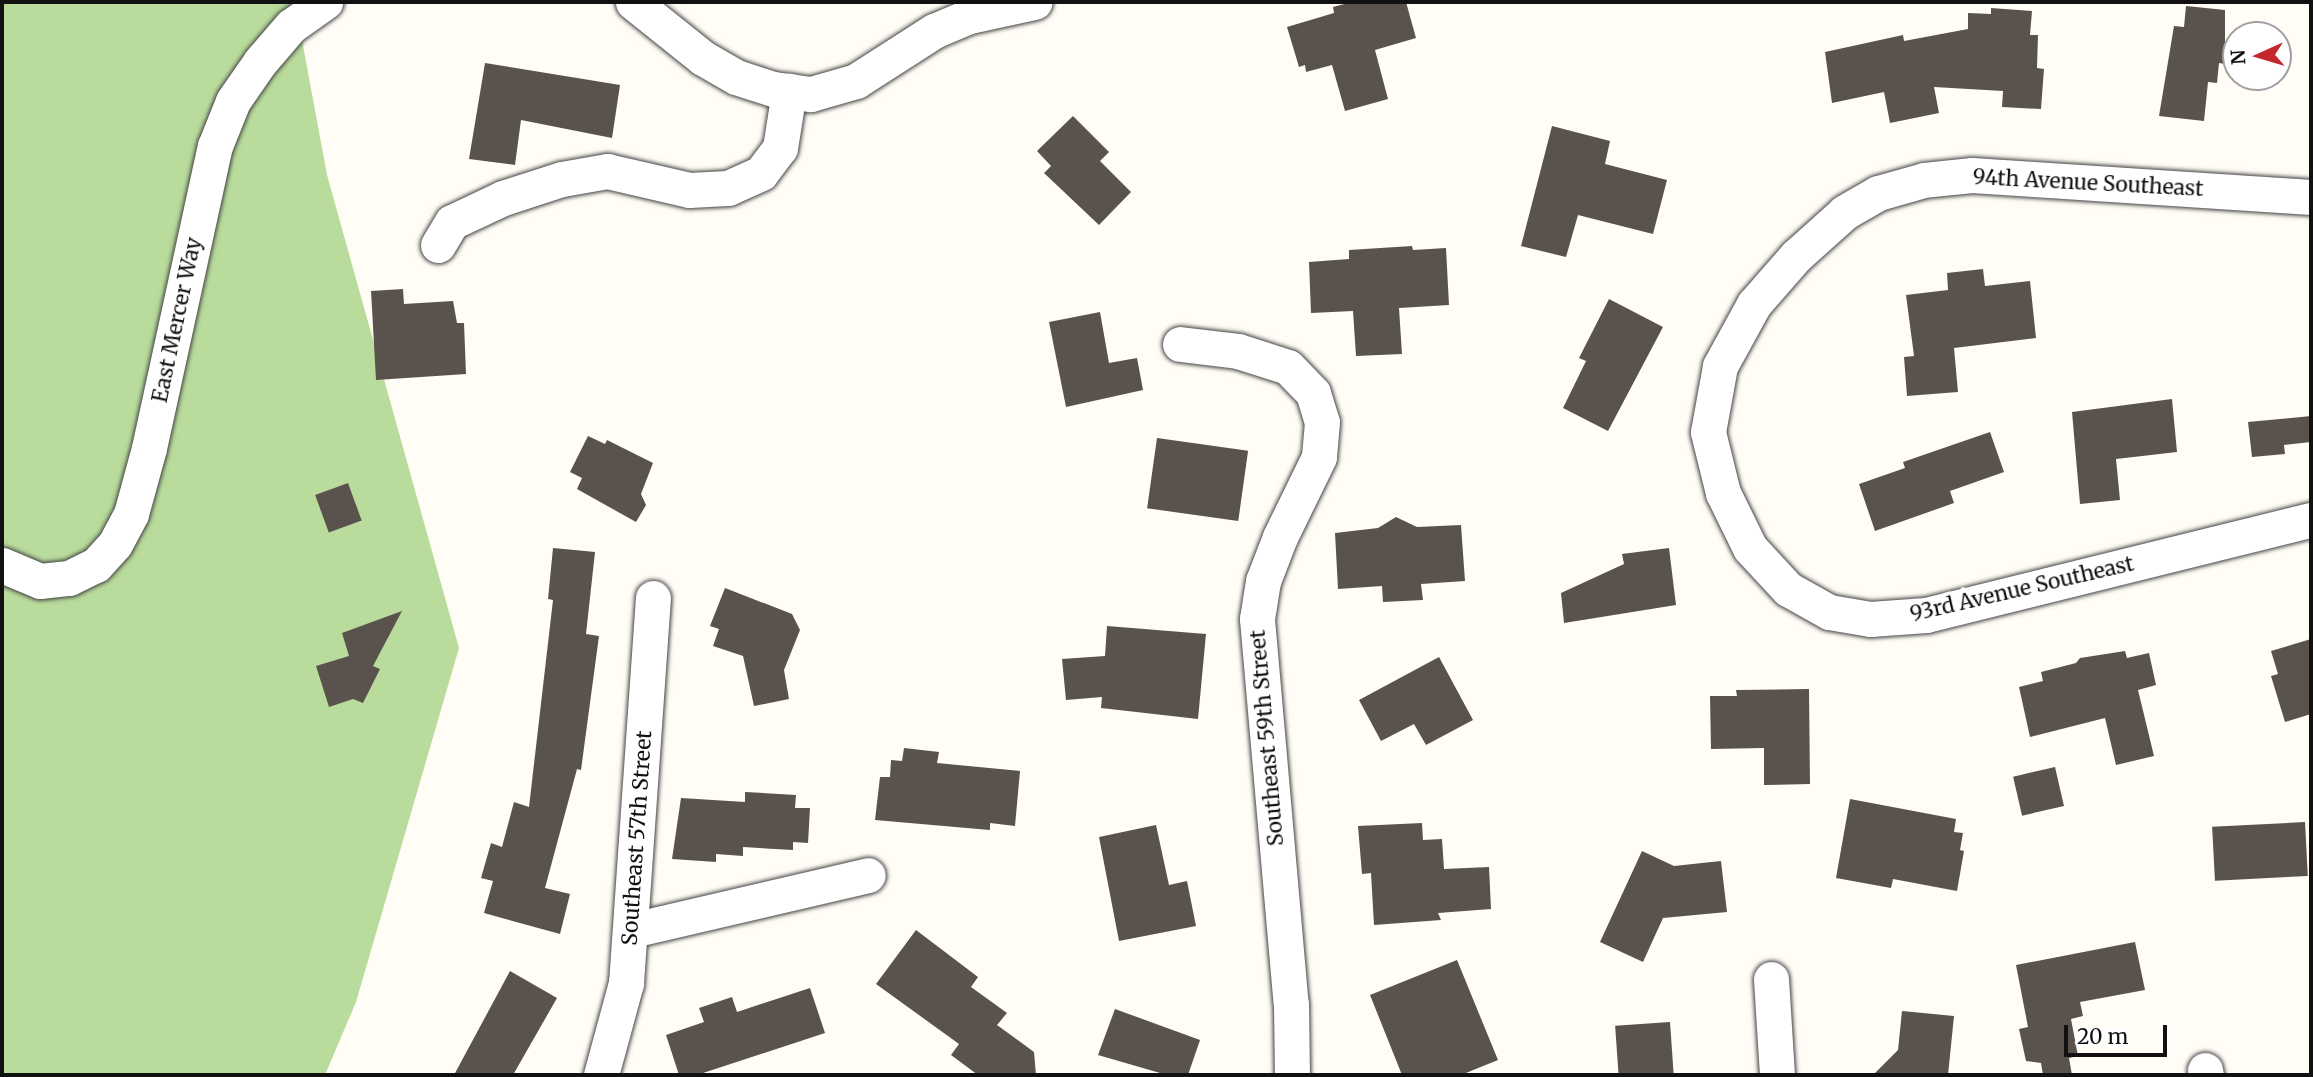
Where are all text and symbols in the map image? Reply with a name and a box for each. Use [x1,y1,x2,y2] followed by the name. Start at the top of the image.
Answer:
[2222,21,2292,91] north arrow
[2226,49,2251,66] text: N
[1972,164,2204,202] street label: 94th Avenue Southeast
[147,235,207,405] street label: East Mercer Way
[1908,551,2136,627] street label: 93rd Avenue Southeast
[1245,629,1289,847] street label: Southeast 59th Street
[617,730,657,946] street label: Southeast 57th Street
[2068,1010,2171,1054] scale bar
[2077,1023,2128,1050] text: 20 m

